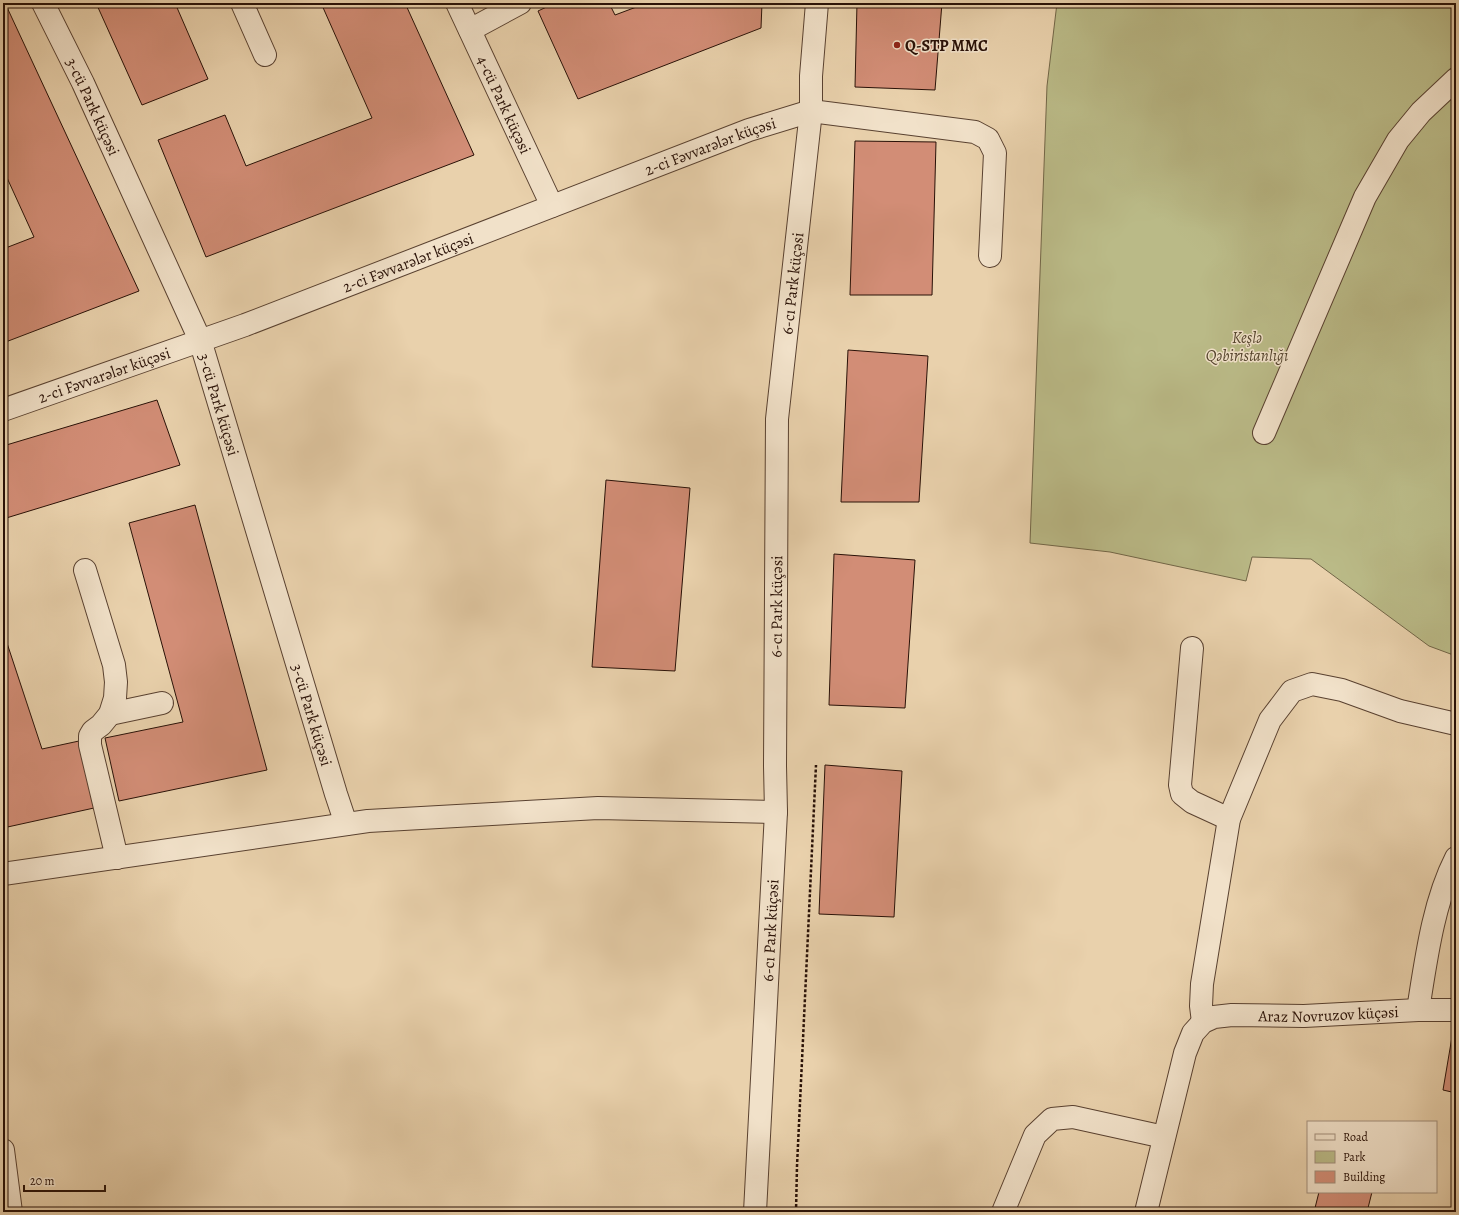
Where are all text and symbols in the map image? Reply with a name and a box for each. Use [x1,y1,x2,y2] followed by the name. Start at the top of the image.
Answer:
[905,35,988,57] place label: Q-STP MMC
[892,40,902,50] marker: Q-STP MMC
[471,52,536,158] street label: 4-cü Park küçəsi
[60,54,125,159] street label: 3-cü Park küçəsi
[642,112,779,181] street label: 2-ci Fəvvarələr küçəsi
[339,228,477,298] street label: 2-ci Fəvvarələr küçəsi
[776,231,810,336] street label: 6-cı Park küçəsi
[1206,327,1288,367] park label: Keşlə Qəbiristanlığı
[35,342,173,409] street label: 2-ci Fəvvarələr küçəsi
[193,351,244,459] street label: 3-cü Park küçəsi
[766,555,788,658] street label: 6-cı Park küçəsi
[286,661,337,769] street label: 3-cü Park küçəsi
[757,879,784,982] street label: 6-cı Park küçəsi
[1257,1001,1399,1028] street label: Araz Novruzov küçəsi
[1307,1121,1437,1193] legend
[1343,1129,1369,1145] text: Road
[1343,1149,1366,1165] text: Park
[24,1167,105,1193] scale bar
[1343,1169,1385,1185] text: Building
[30,1173,54,1189] text: 20 m

